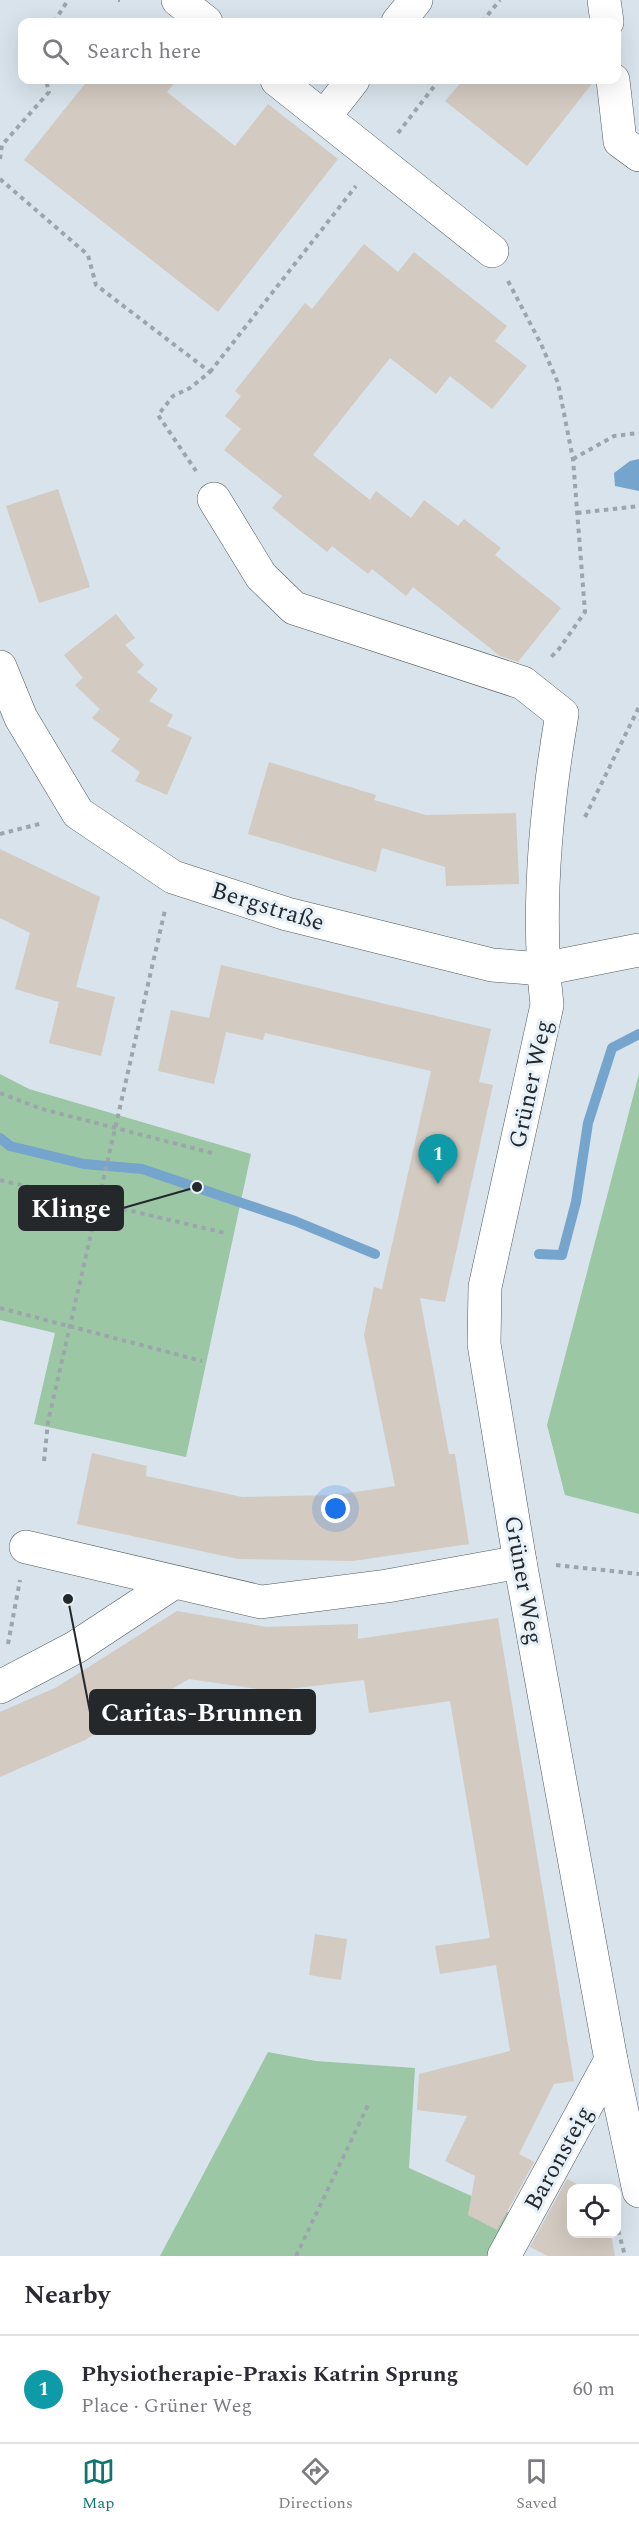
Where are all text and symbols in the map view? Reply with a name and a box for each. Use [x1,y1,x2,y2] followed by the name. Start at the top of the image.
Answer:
[18,18,621,84] search box
[39,35,72,68] icon: search
[87,35,201,68] text: Search here
[207,873,329,941] street label: Bergstraße
[500,1017,562,1152] street label: Grüner Weg
[418,1134,458,1184] pin: 1
[19,1186,123,1230] callout: Klinge
[31,1189,111,1229] text: Klinge
[321,1494,350,1523] your location
[494,1513,552,1647] street label: Grüner Weg
[90,1690,315,1734] callout: Caritas-Brunnen
[101,1693,303,1733] text: Caritas-Brunnen
[515,2100,602,2217] street label: Baronsteig
[567,2184,621,2238] map controls
[567,2184,621,2238] button: locate
[24,2275,110,2315] text: Nearby
[81,2358,459,2391] text: Physiotherapie-Praxis Katrin Sprung
[38,2374,49,2404] text: 1
[573,2374,615,2404] text: 60 m
[81,2391,252,2421] text: Place · Grüner Weg
[82,2455,115,2515] tab: Map
[278,2455,353,2515] tab: Directions
[516,2455,557,2515] tab: Saved

